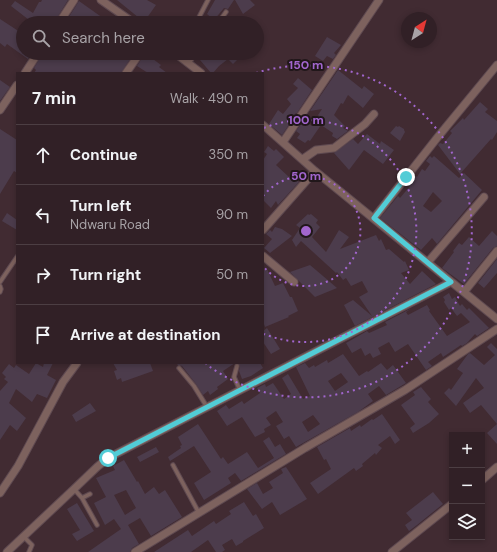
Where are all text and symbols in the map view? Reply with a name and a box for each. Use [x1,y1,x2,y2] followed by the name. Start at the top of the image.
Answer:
[401,12,437,48] north arrow
[16,16,264,60] search box
[30,27,52,49] icon: search
[62,28,145,48] text: Search here
[289,57,323,73] text: 150 m
[32,87,76,109] text: 7 min
[170,90,248,107] text: Walk · 490 m
[288,112,324,128] text: 100 m
[32,144,54,166] icon: ahead
[70,145,138,165] text: Continue
[208,146,248,163] text: 350 m
[291,168,321,184] text: 50 m
[397,168,415,186] route end
[70,196,131,216] text: Turn left
[32,204,54,226] icon: left
[216,206,248,223] text: 90 m
[70,216,150,233] text: Ndwaru Road
[299,224,313,238] centre of rings
[32,264,54,286] icon: right
[70,265,141,285] text: Turn right
[216,266,248,283] text: 50 m
[32,324,54,346] icon: arrive
[70,325,221,345] text: Arrive at destination
[449,432,485,540] map controls
[449,432,485,468] button: +
[99,449,117,467] route start
[449,468,485,504] button: −
[449,504,485,540] button: layers

